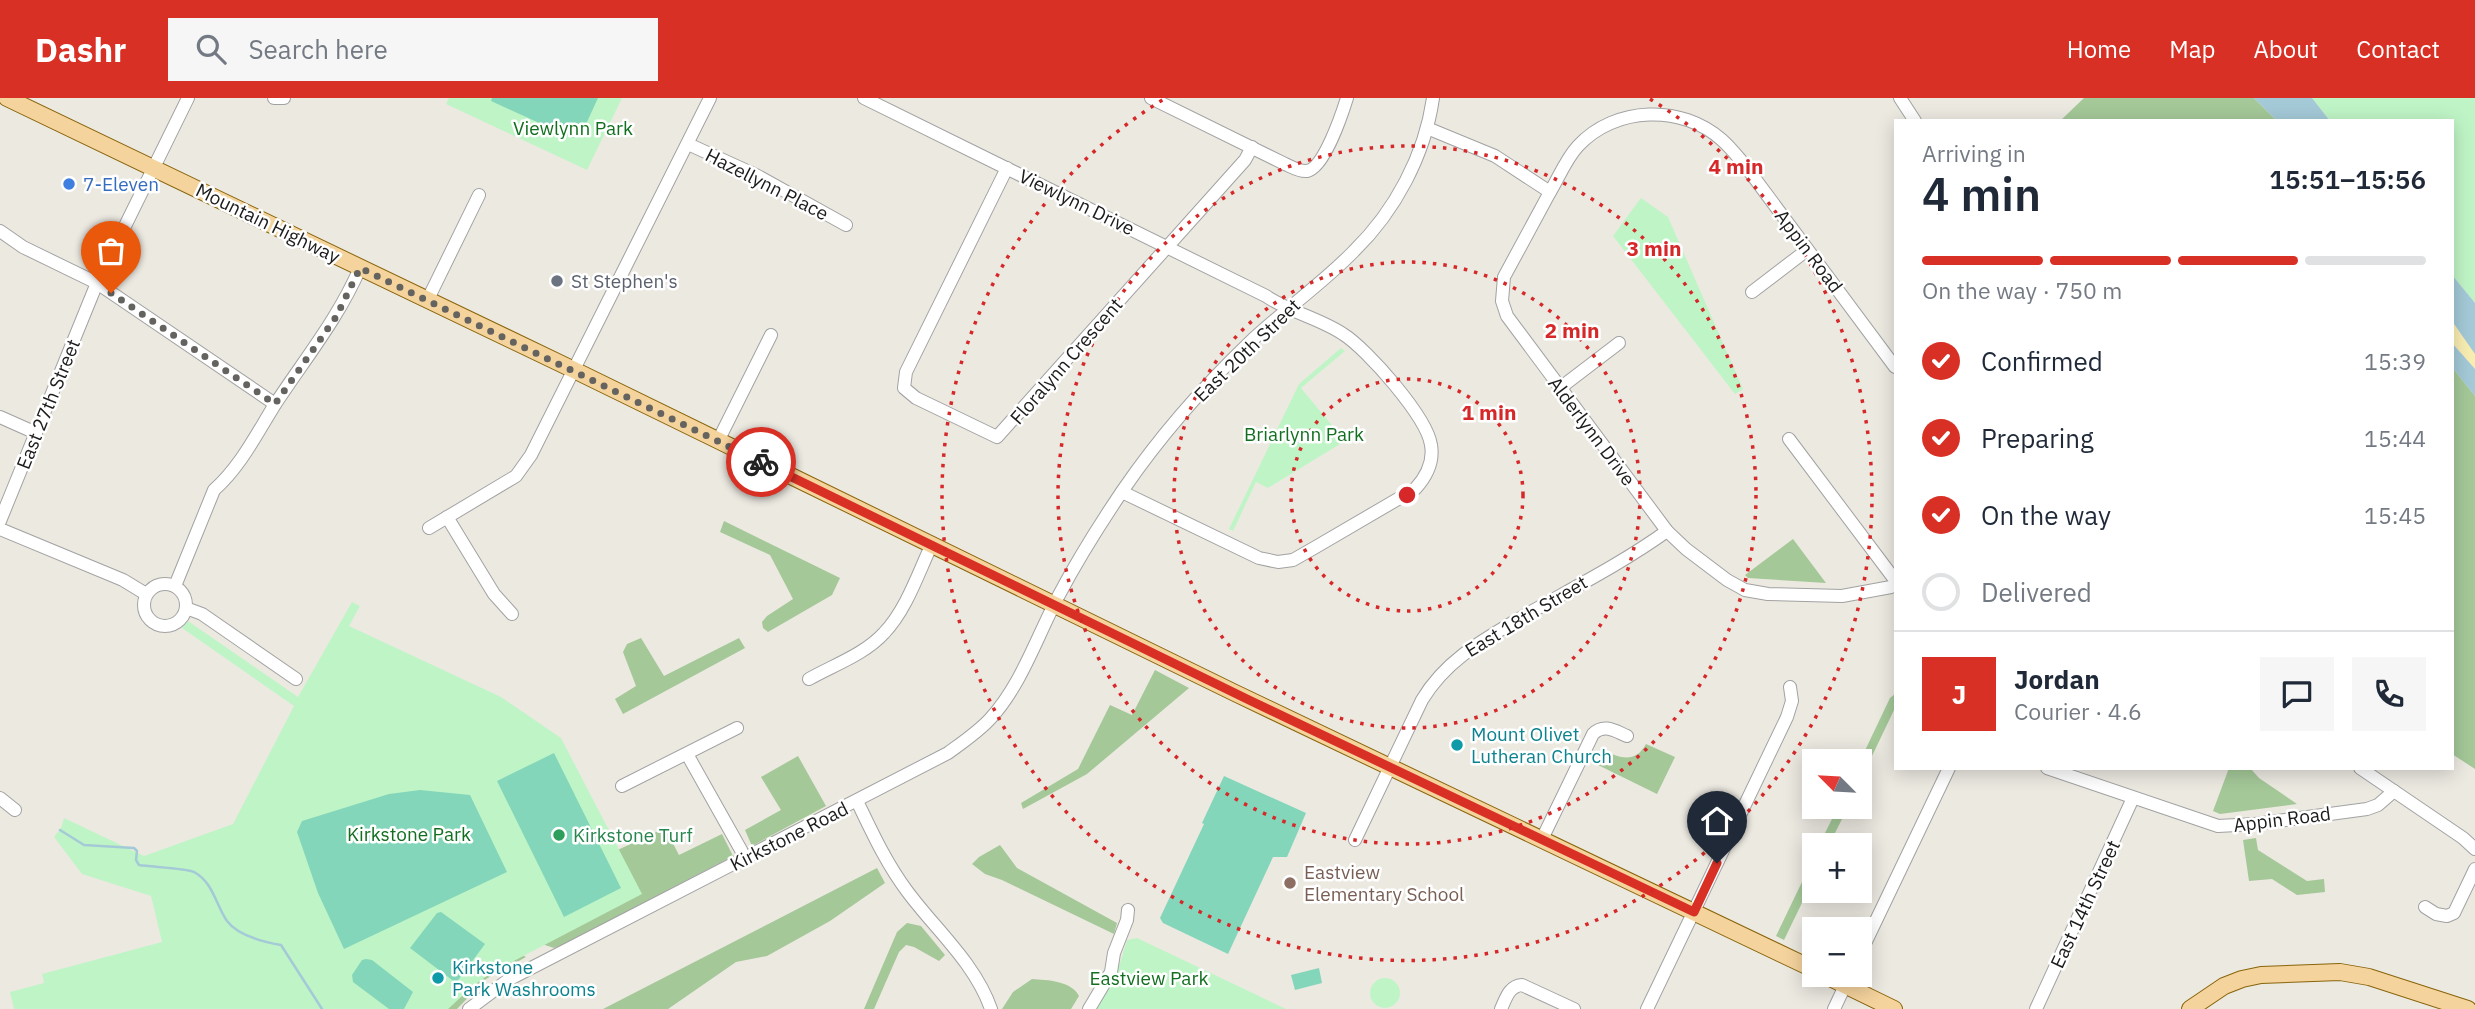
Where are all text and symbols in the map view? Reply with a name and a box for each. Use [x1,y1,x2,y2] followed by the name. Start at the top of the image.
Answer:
[168,18,658,81] search box
[35,28,126,71] text: Dashr
[192,30,230,68] icon: search
[248,32,388,66] text: Search here
[2067,33,2131,65] text: Home
[2169,33,2215,65] text: Map
[2253,33,2318,65] text: About
[2356,33,2440,65] text: Contact
[513,116,633,140] park label: Viewlynn Park
[1922,138,2026,168] text: Arriving in
[701,143,833,225] street label: Hazellynn Place
[1709,152,1763,180] text: 4 min
[2269,162,2426,196] text: 15:51–15:56
[1015,164,1139,240] street label: Viewlynn Drive
[1922,164,2041,224] text: 4 min
[83,172,159,196] place label: 7-Eleven
[61,176,77,192] marker: 7-Eleven
[192,178,344,269] street label: Mountain Highway
[1770,205,1848,297] street label: Appin Road
[81,221,141,293] pin
[92,232,130,270] icon: bag
[1627,234,1681,262] text: 3 min
[571,269,678,293] place label: St Stephen's
[549,273,565,289] marker: St Stephen's
[1922,275,2122,305] text: On the way · 750 m
[1005,293,1127,429] street label: Floralynn Crescent
[1189,293,1305,407] street label: East 20th Street
[1545,316,1599,344] text: 2 min
[11,335,85,473] street label: East 27th Street
[1922,342,1960,380] icon: check
[1981,344,2103,378] text: Confirmed
[2364,346,2426,376] text: 15:39
[1543,372,1641,490] street label: Alderlynn Drive
[1462,398,1516,426] text: 1 min
[1922,419,1960,457] icon: check
[1981,421,2094,455] text: Preparing
[1244,422,1364,446] park label: Briarlynn Park
[2364,423,2426,453] text: 15:44
[726,427,796,497] courier
[742,443,780,481] icon: bike
[1395,483,1419,507] centre of rings
[1922,496,1960,534] icon: check
[1981,498,2111,532] text: On the way
[2364,500,2426,530] text: 15:45
[1461,570,1591,662] street label: East 18th Street
[1981,575,2092,609] text: Delivered
[2260,657,2334,731] button: chat
[2352,657,2426,731] button: phone
[2014,662,2100,696] text: Jordan
[1952,677,1966,711] text: J
[2014,696,2142,726] text: Courier · 4.6
[1471,722,1612,768] place label: Mount Olivet Lutheran Church
[1449,737,1465,753] marker: Mount Olivet Lutheran Church
[1802,749,1872,819] north arrow
[1802,749,1872,987] map controls
[1687,791,1747,863] pin
[726,796,852,876] street label: Kirkstone Road
[2232,801,2332,837] street label: Appin Road
[1698,802,1736,840] icon: home
[347,822,471,846] park label: Kirkstone Park
[573,823,693,847] place label: Kirkstone Turf
[551,827,567,843] marker: Kirkstone Turf
[1802,833,1872,903] button: +
[2045,836,2125,972] street label: East 14th Street
[1304,860,1464,906] place label: Eastview Elementary School
[1282,875,1298,891] marker: Eastview Elementary School
[1802,917,1872,987] button: −
[452,955,596,1001] place label: Kirkstone Park Washrooms
[1090,966,1208,990] park label: Eastview Park
[430,970,446,986] marker: Kirkstone Park Washrooms

